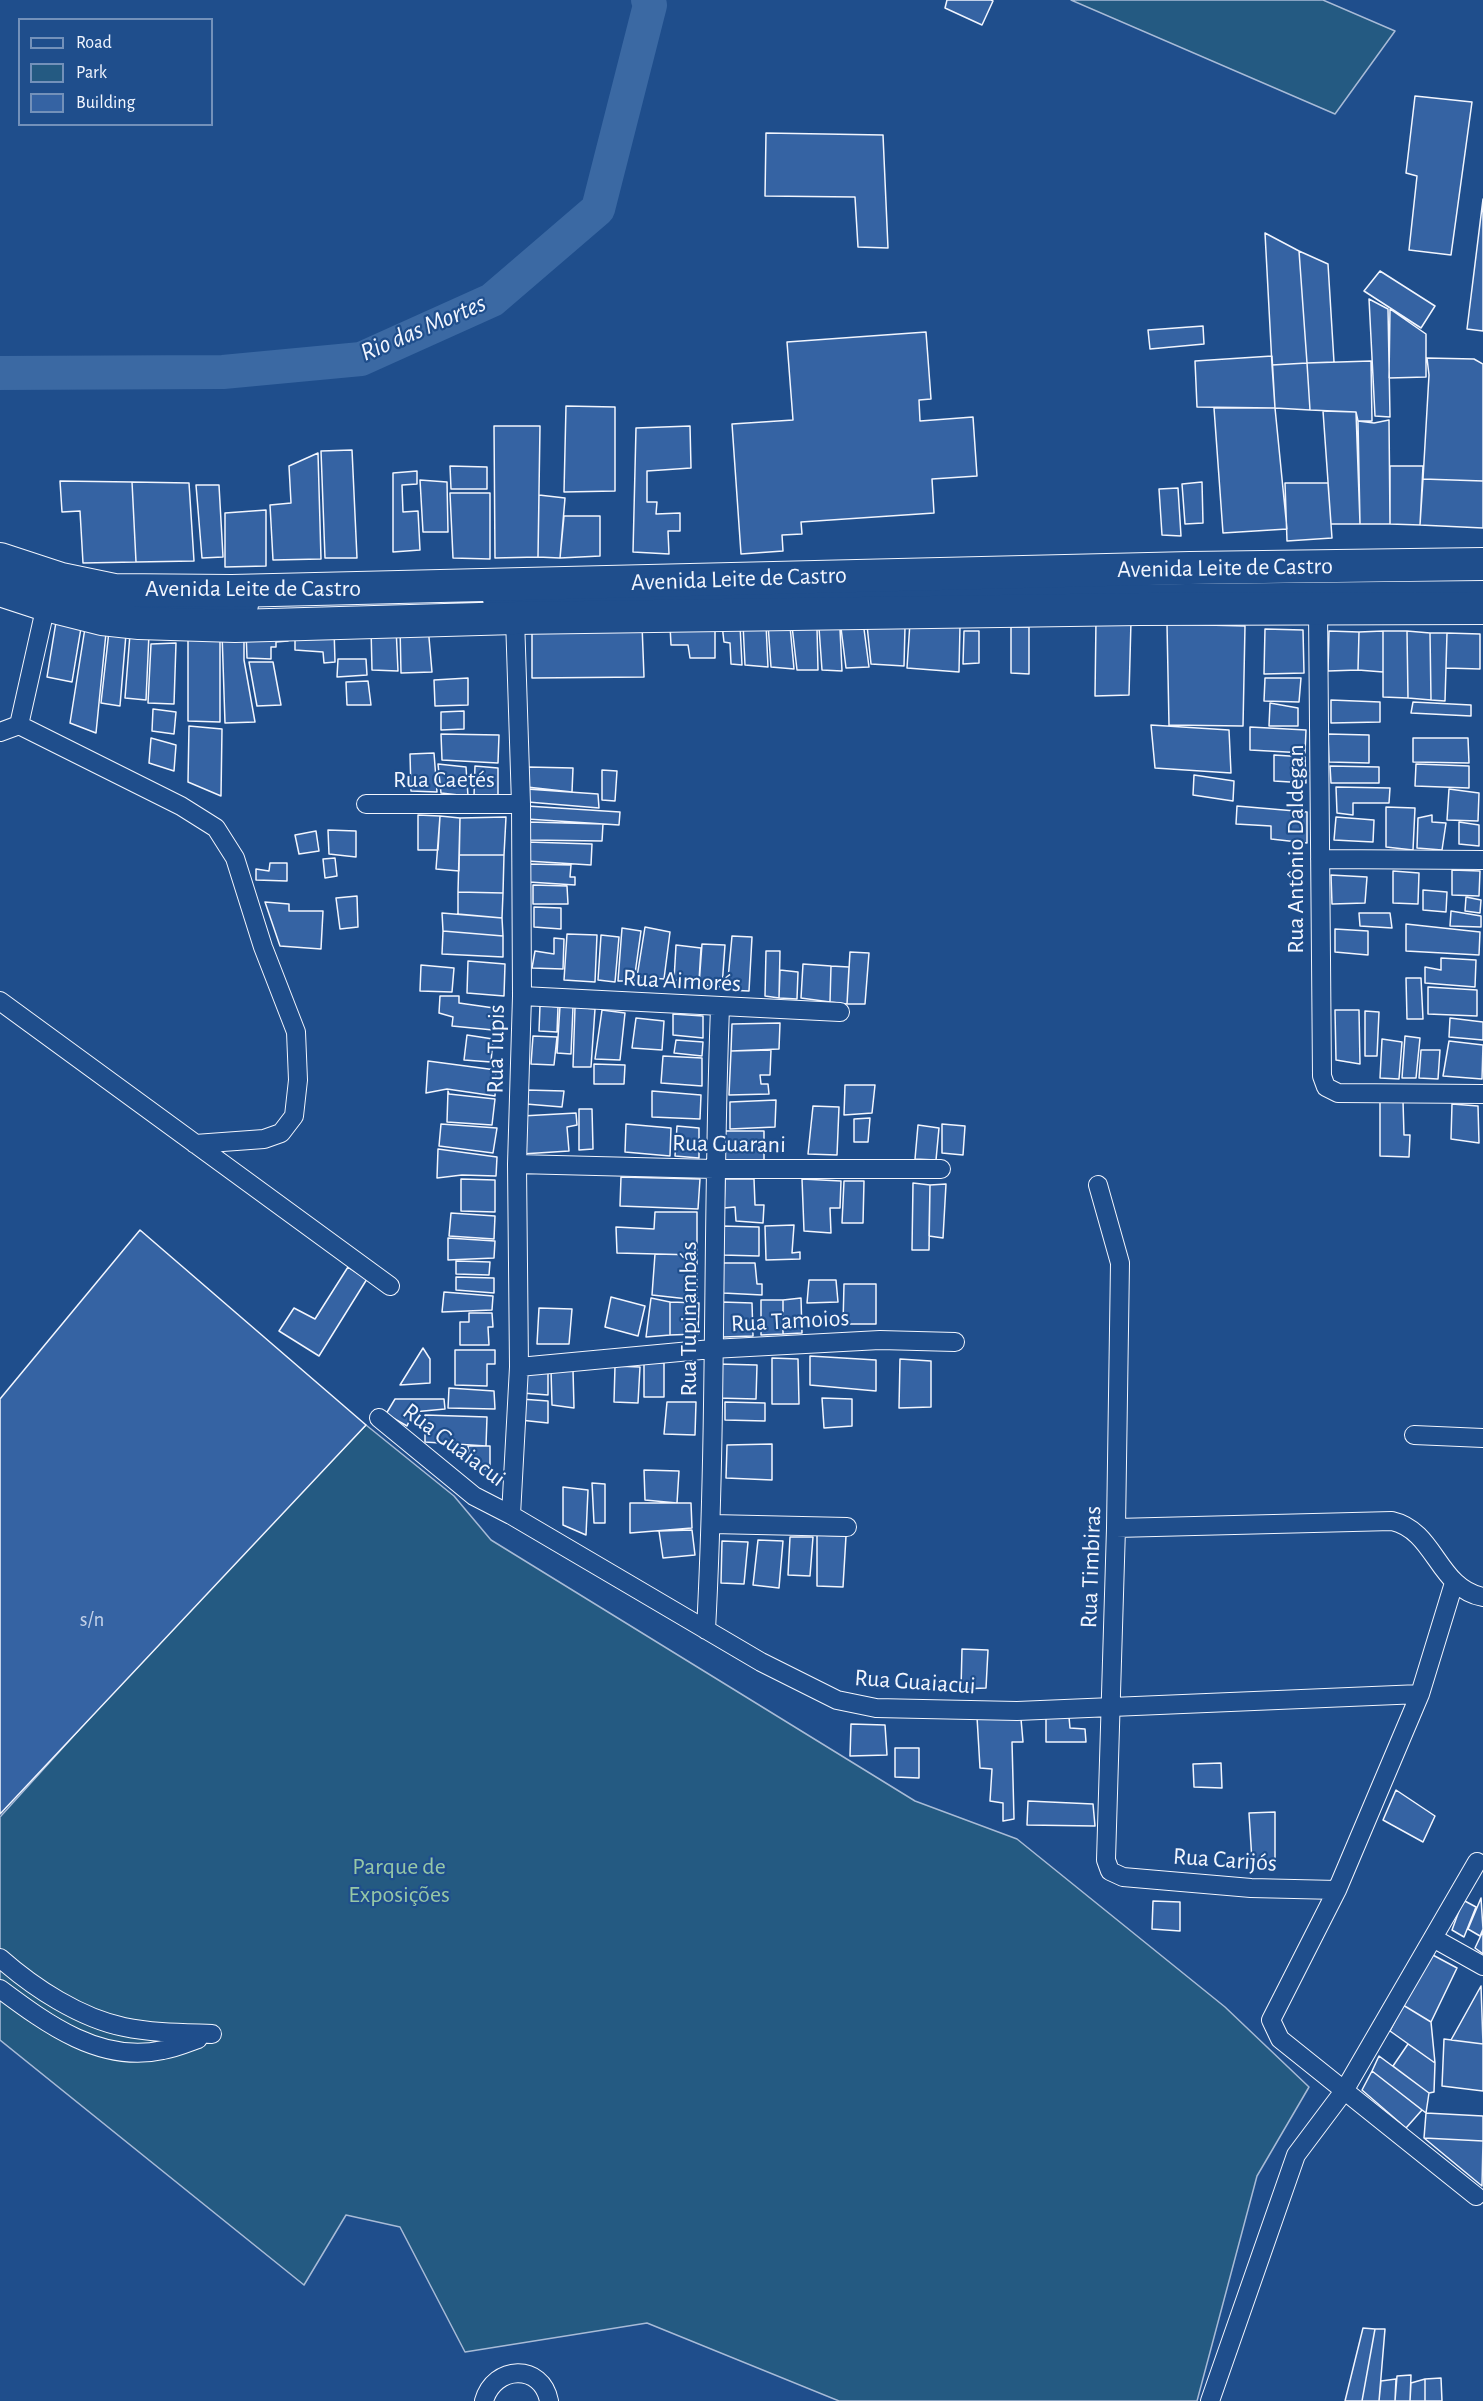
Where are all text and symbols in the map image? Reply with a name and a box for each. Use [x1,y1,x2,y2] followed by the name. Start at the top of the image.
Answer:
[18,18,213,126] legend
[76,34,112,52] text: Road
[76,64,107,82] text: Park
[76,94,135,112] text: Building
[356,288,490,368] water label: Rio das Mortes
[1117,552,1333,584] street label: Avenida Leite de Castro
[631,561,847,597] street label: Avenida Leite de Castro
[145,575,361,603] street label: Avenida Leite de Castro
[1282,744,1310,954] street label: Rua Antônio Daldegan
[393,766,495,794] street label: Rua Caetés
[622,964,742,998] street label: Rua Aimorés
[481,1004,511,1094] street label: Rua Tupis
[672,1129,786,1159] street label: Rua Guarani
[675,1241,703,1397] street label: Rua Tupinambás
[730,1304,850,1338] street label: Rua Tamoios
[397,1397,511,1493] street label: Rua Guaiacui
[1074,1505,1108,1629] street label: Rua Timbiras
[80,1607,104,1633] house number: s/n
[853,1663,977,1701] street label: Rua Guaiacui
[1172,1842,1278,1878] street label: Rua Carijós
[348,1853,450,1909] park label: Parque de Exposições

